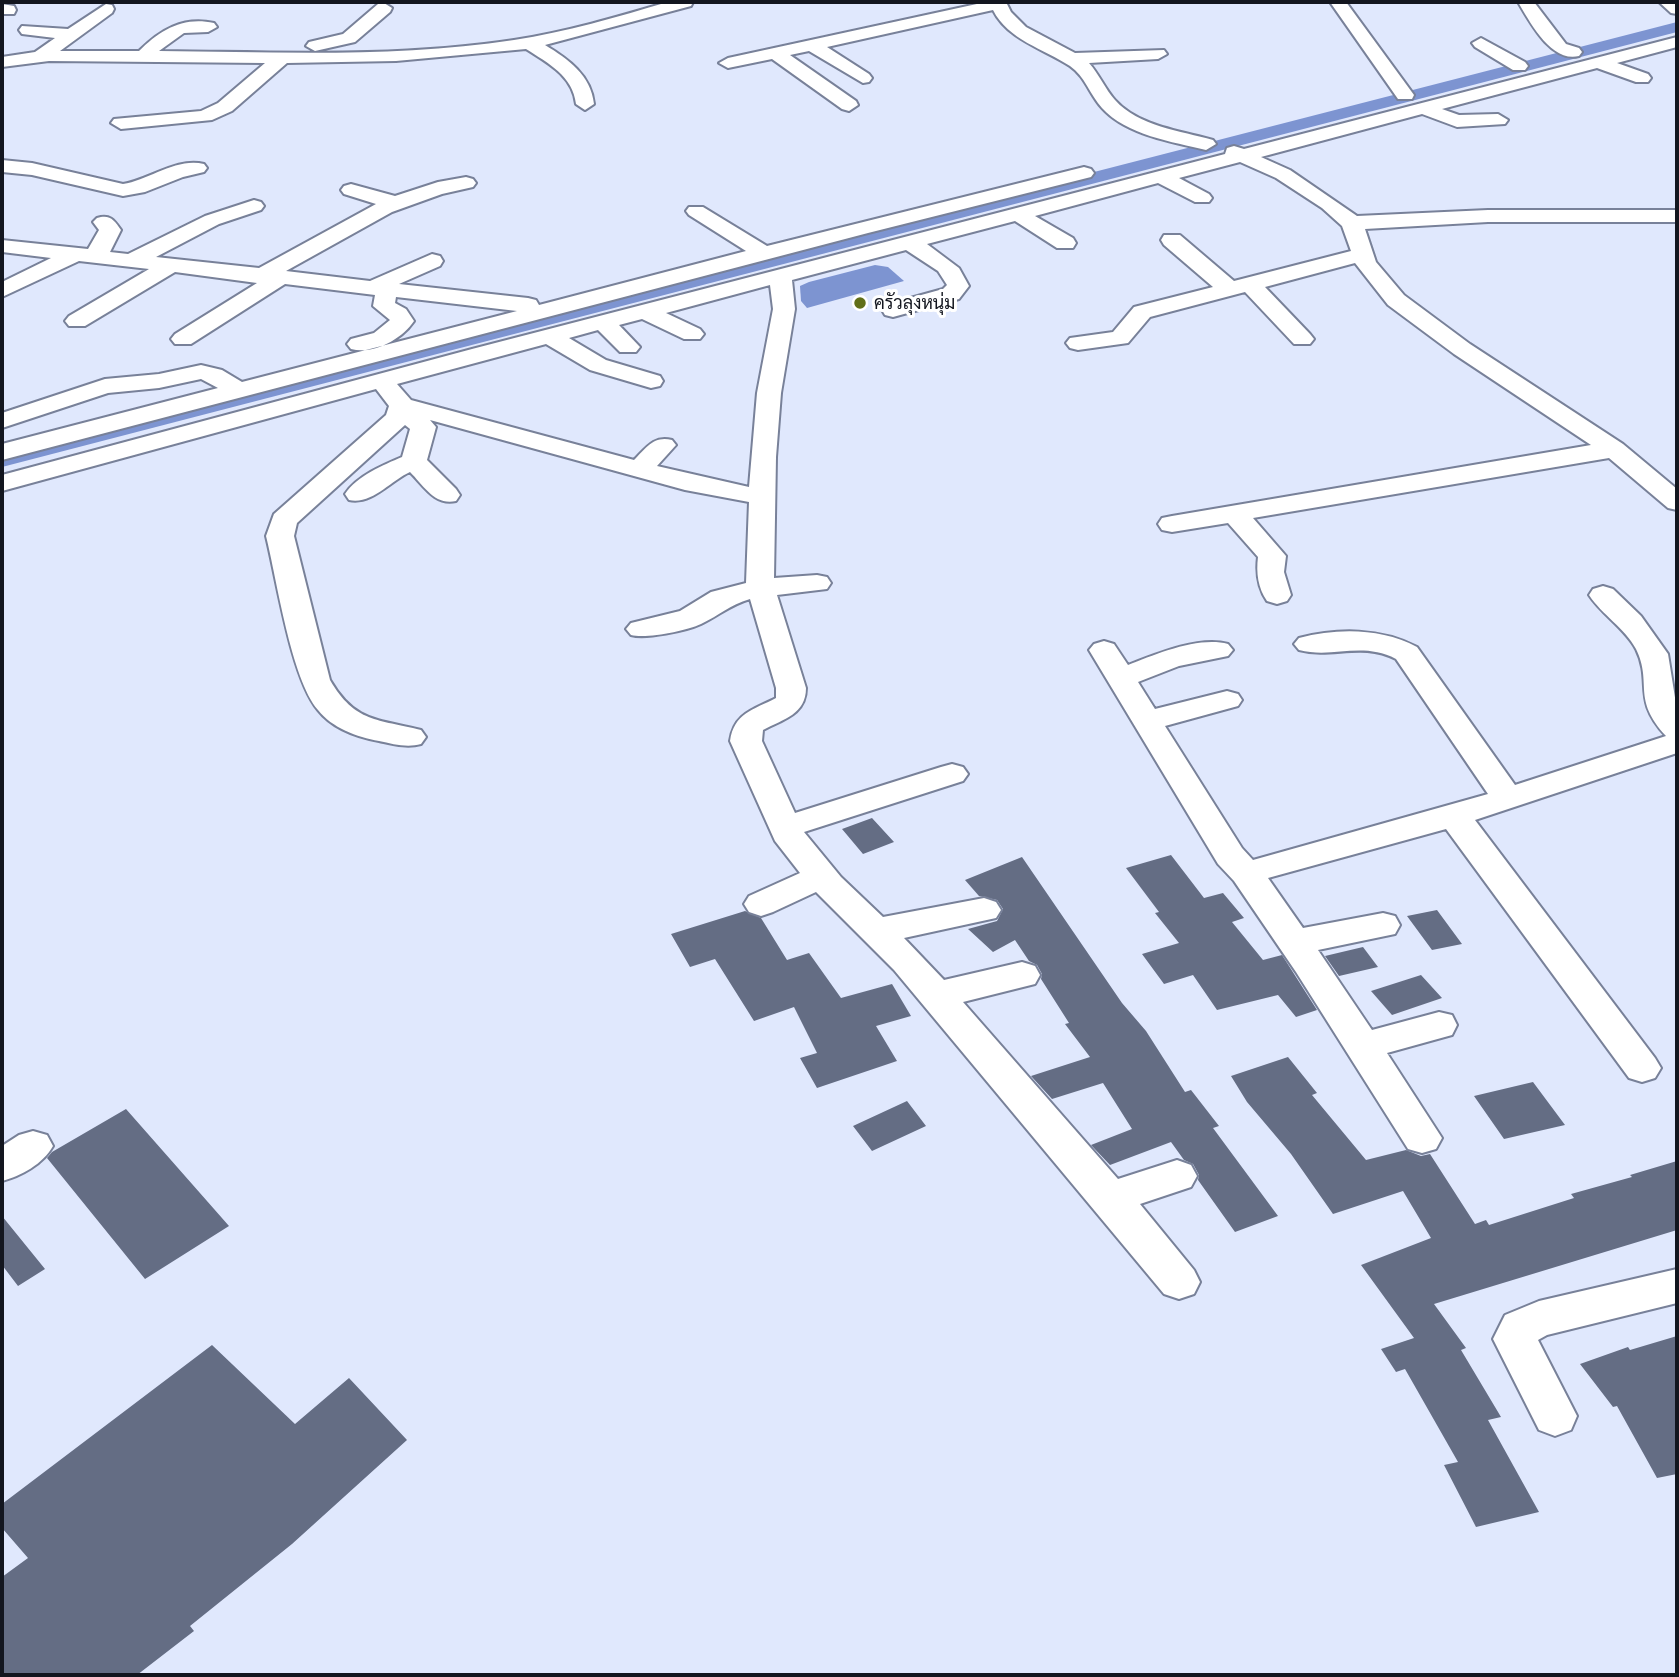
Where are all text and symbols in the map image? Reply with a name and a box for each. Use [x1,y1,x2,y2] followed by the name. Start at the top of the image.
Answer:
[874,292,955,314] place label: ครัวลุงหนุ่ม
[852,295,868,311] marker: ครัวลุงหนุ่ม

